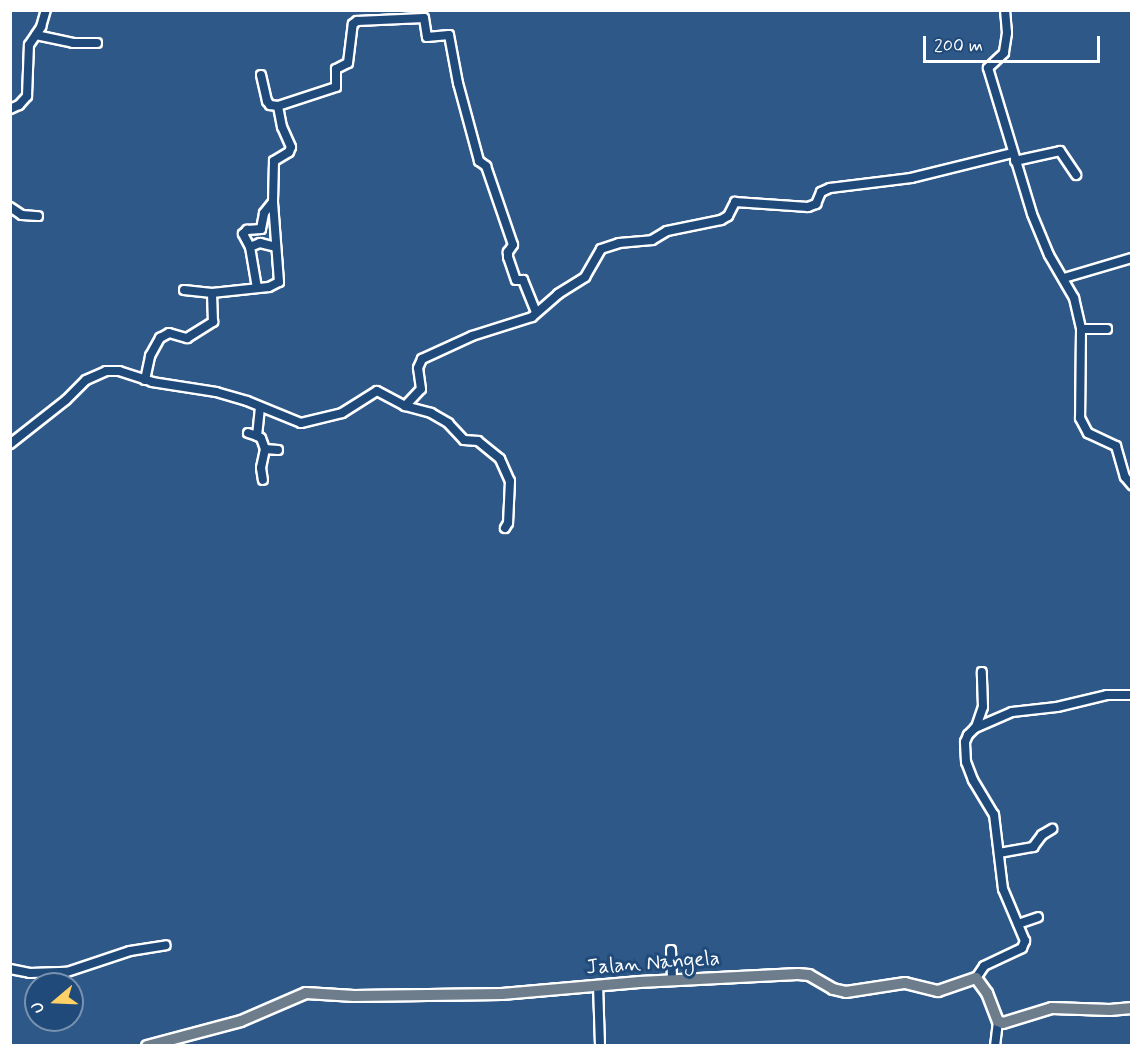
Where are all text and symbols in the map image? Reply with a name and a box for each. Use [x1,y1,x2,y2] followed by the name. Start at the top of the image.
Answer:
[926,24,1103,62] scale bar
[934,34,983,58] text: 200 m
[585,946,721,980] street label: Jalan Nangela
[24,972,84,1032] north arrow
[27,999,50,1016] text: U

